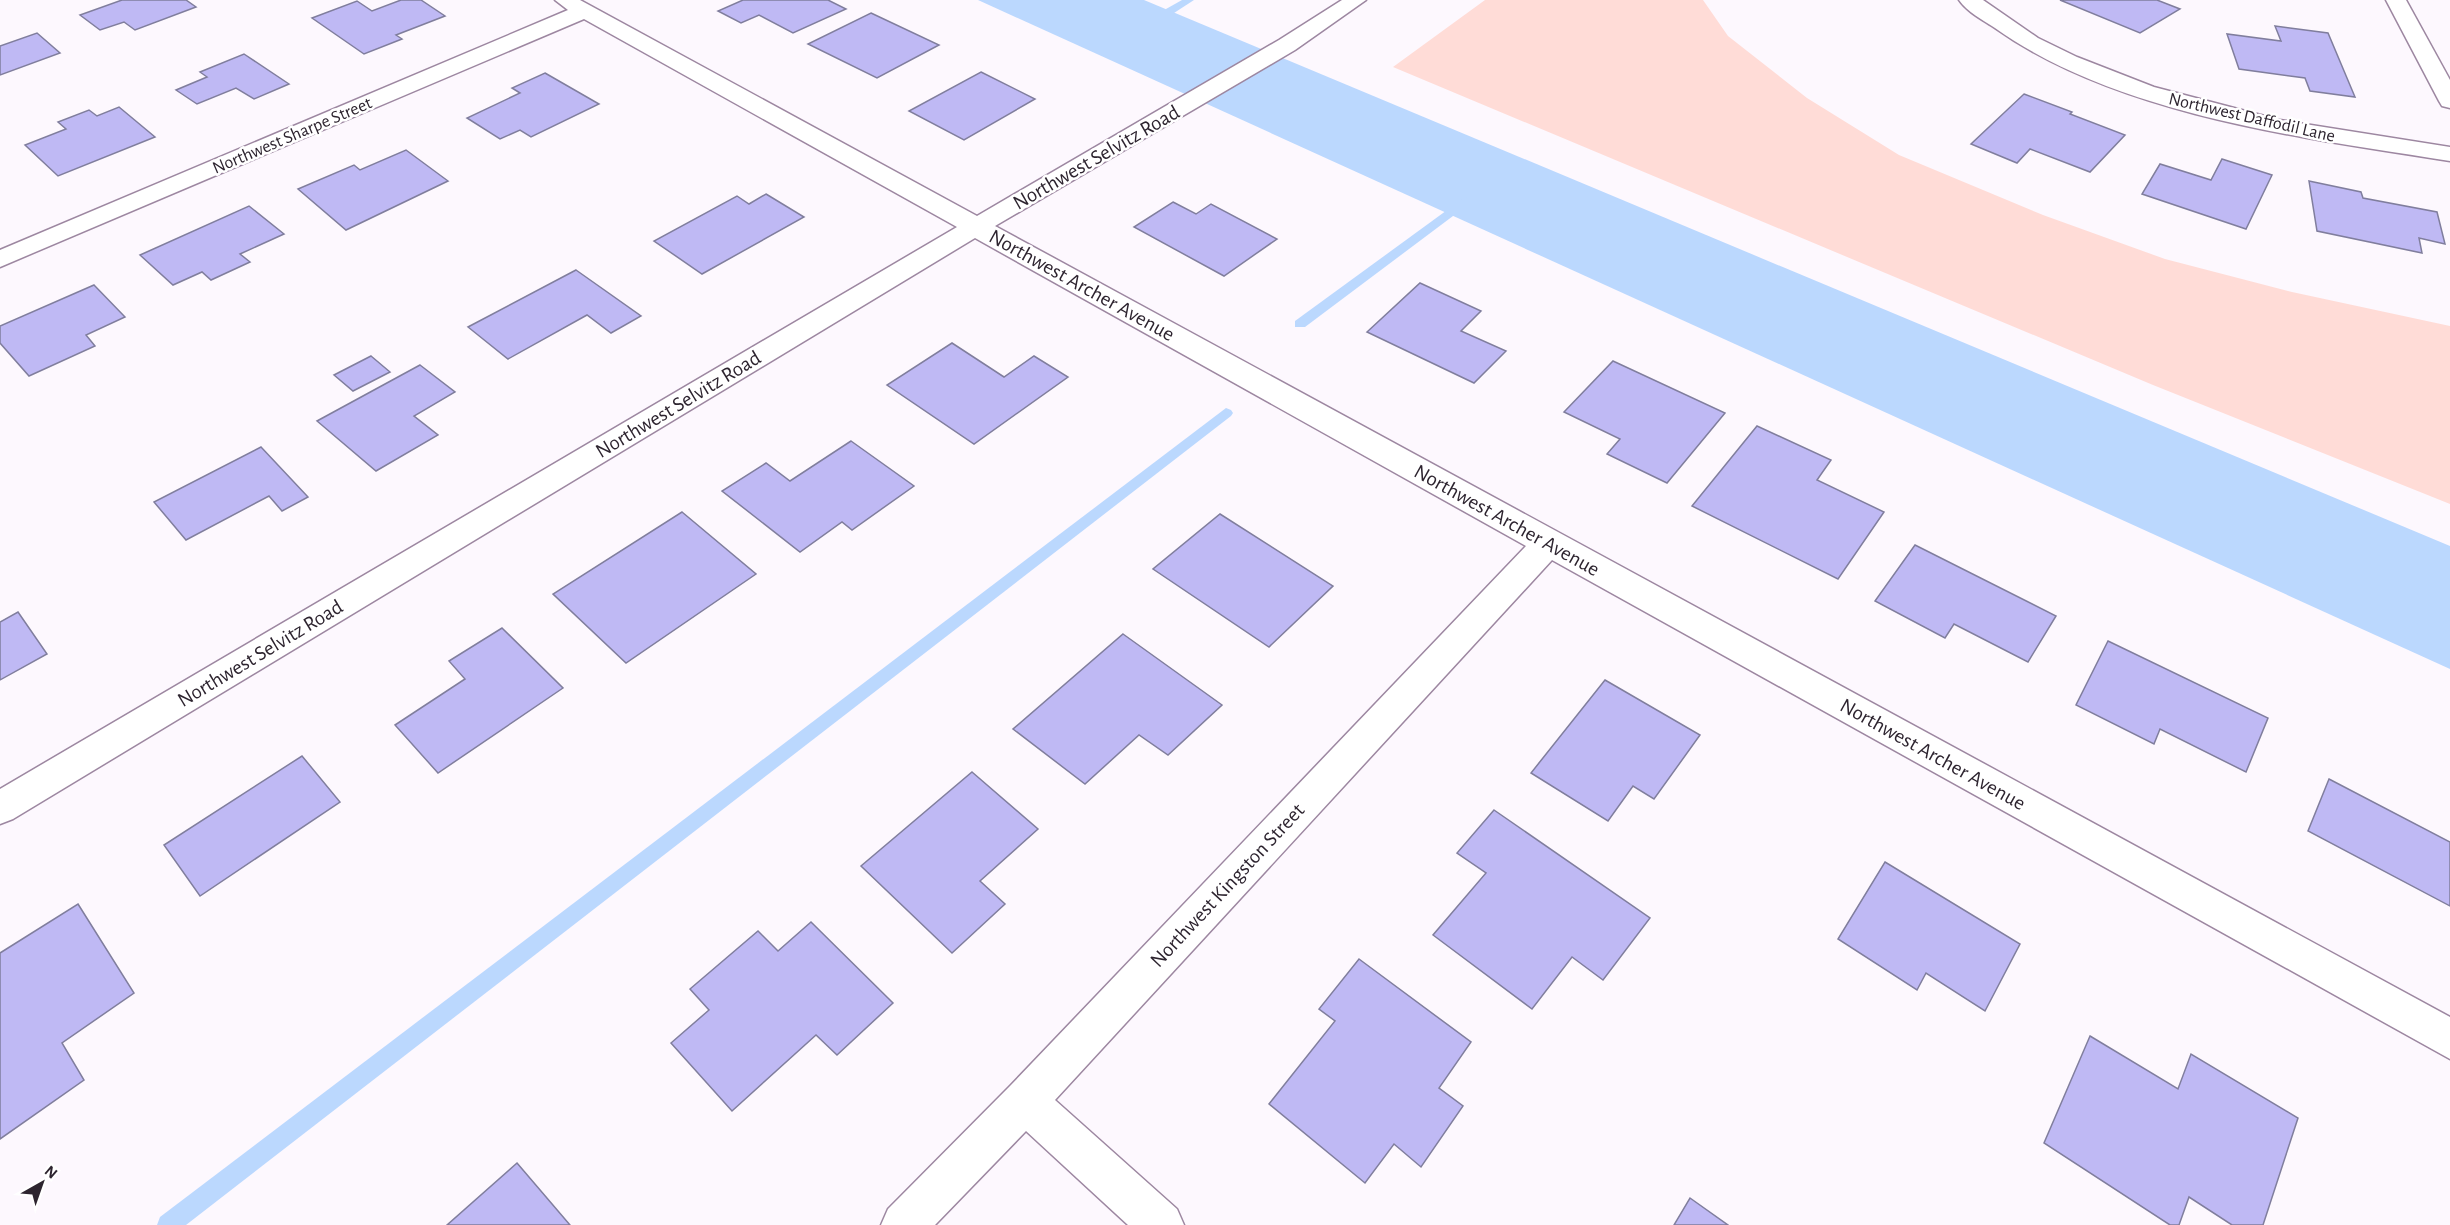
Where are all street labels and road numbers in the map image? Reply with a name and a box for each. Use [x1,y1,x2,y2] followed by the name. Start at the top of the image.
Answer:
[2167,90,2337,146] street label: Northwest Daffodil Lane
[210,94,375,178] street label: Northwest Sharpe Street
[1009,101,1183,214] street label: Northwest Selvitz Road
[986,226,1178,345] street label: Northwest Archer Avenue
[592,347,765,462] street label: Northwest Selvitz Road
[1411,461,1603,580] street label: Northwest Archer Avenue
[174,596,347,711] street label: Northwest Selvitz Road
[1837,695,2029,814] street label: Northwest Archer Avenue
[1146,799,1309,971] street label: Northwest Kingston Street

